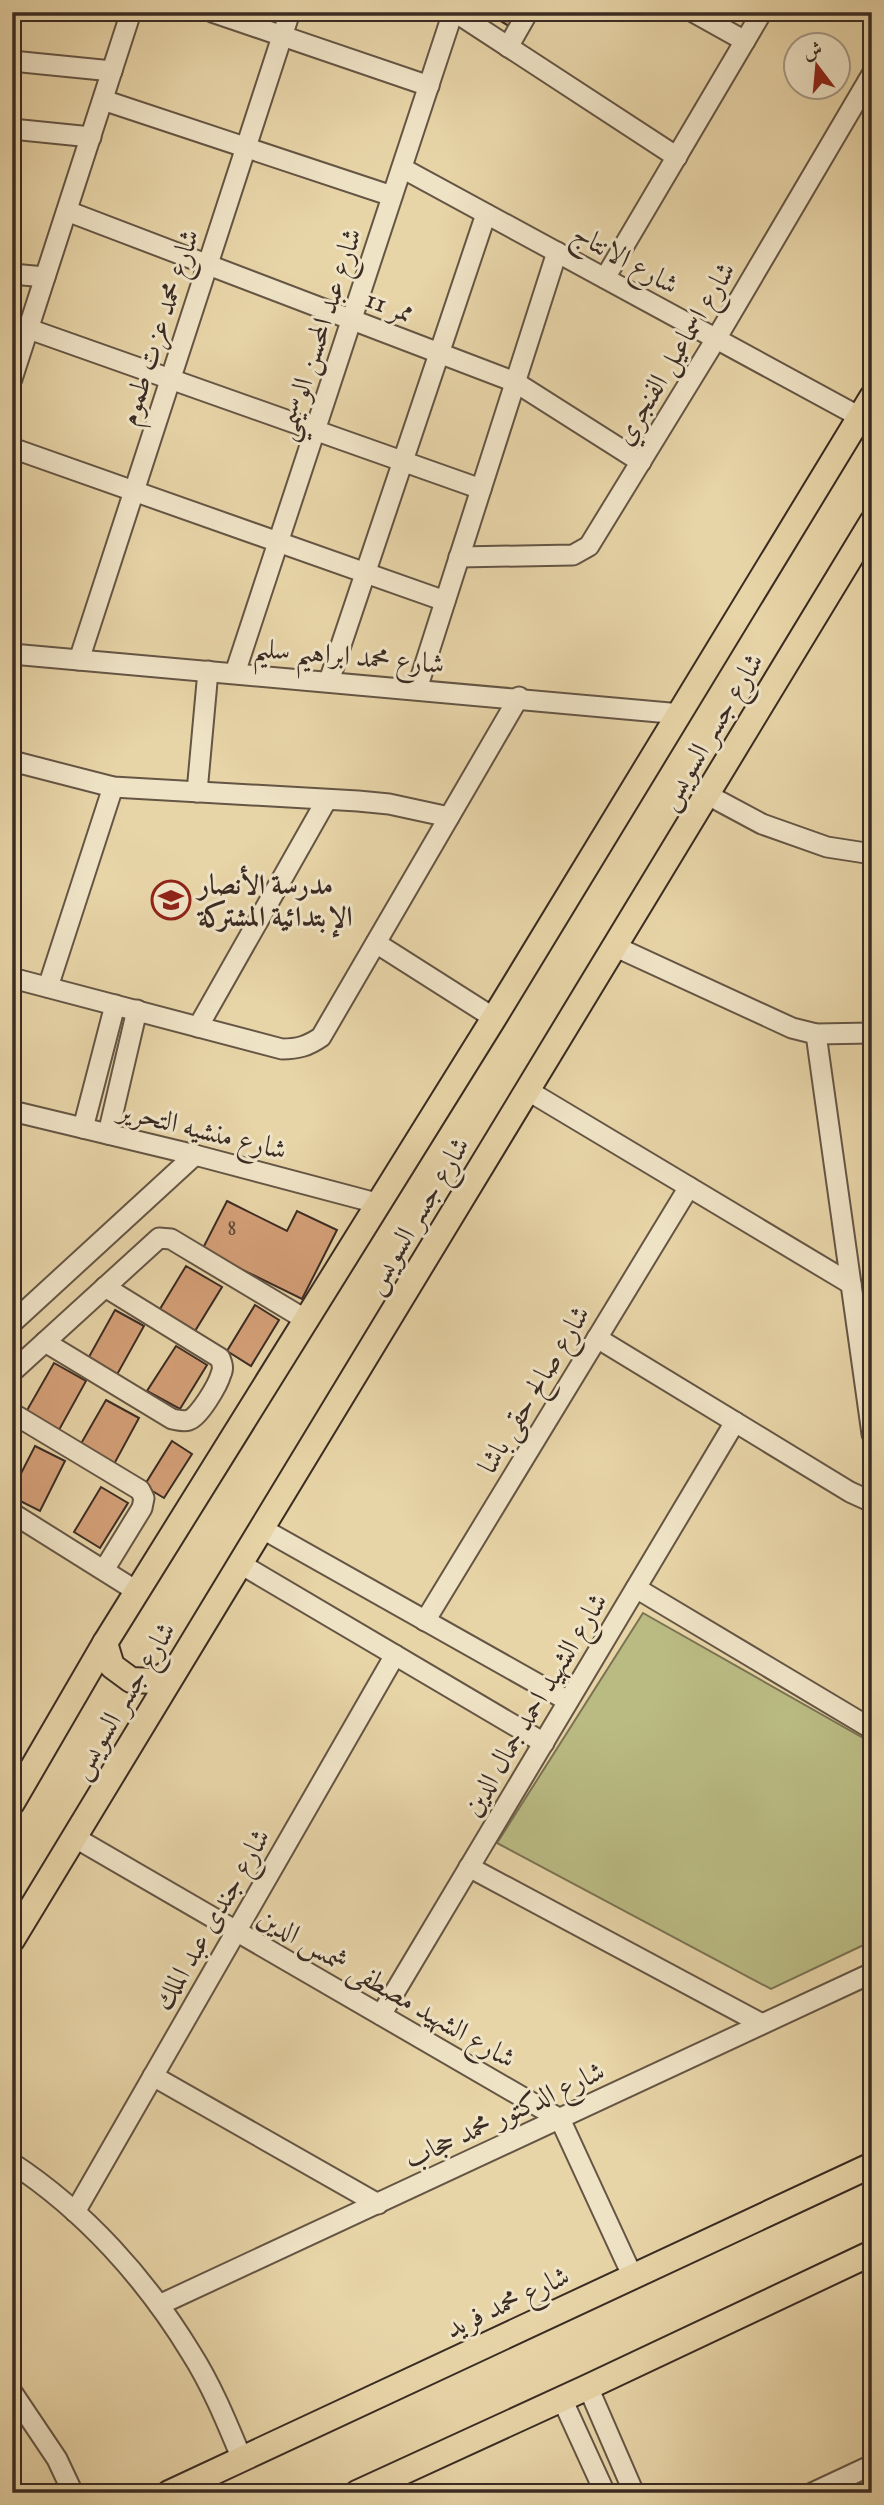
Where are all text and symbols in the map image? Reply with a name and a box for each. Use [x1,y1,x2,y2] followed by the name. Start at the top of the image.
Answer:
[782,32,852,102] north arrow
[800,37,825,66] text: ش
[563,217,684,309] street label: شارع الانتاج
[270,224,378,447] street label: شارع عبد المحسن الوسيمي
[112,225,213,432] street label: شارع محمد عزت طموم
[608,256,748,454] street label: شارع اسماعيل الفنجري
[360,282,418,333] street label: ممر 11
[251,632,446,691] street label: شارع محمد ابراهيم سليم
[652,647,776,819] street label: شارع جسر السويس
[195,865,353,938] place label: مدرسة الأنصار الإبتدائية المشتركة
[150,879,192,921] school or university icon: مدرسة الأنصار الإبتدائية المشتركة
[111,1093,290,1173] street label: شارع منشيه التحرير
[358,1131,482,1303] street label: شارع جسر السويس
[227,1213,237,1244] house number: 8
[471,1300,603,1483] street label: شارع صالح حقى باشا
[456,1587,620,1825] street label: شارع الشهيد احمد جمال الدين
[64,1616,188,1788] street label: شارع جسر السويس
[147,1823,283,2020] street label: شارع جندى عبد الملك
[248,1901,521,2081] street label: شارع الشهيد مصطفى شمس الدين
[399,2055,613,2182] street label: شارع الدكتور محمد حجاب
[440,2259,577,2351] street label: شارع محمد فريد

